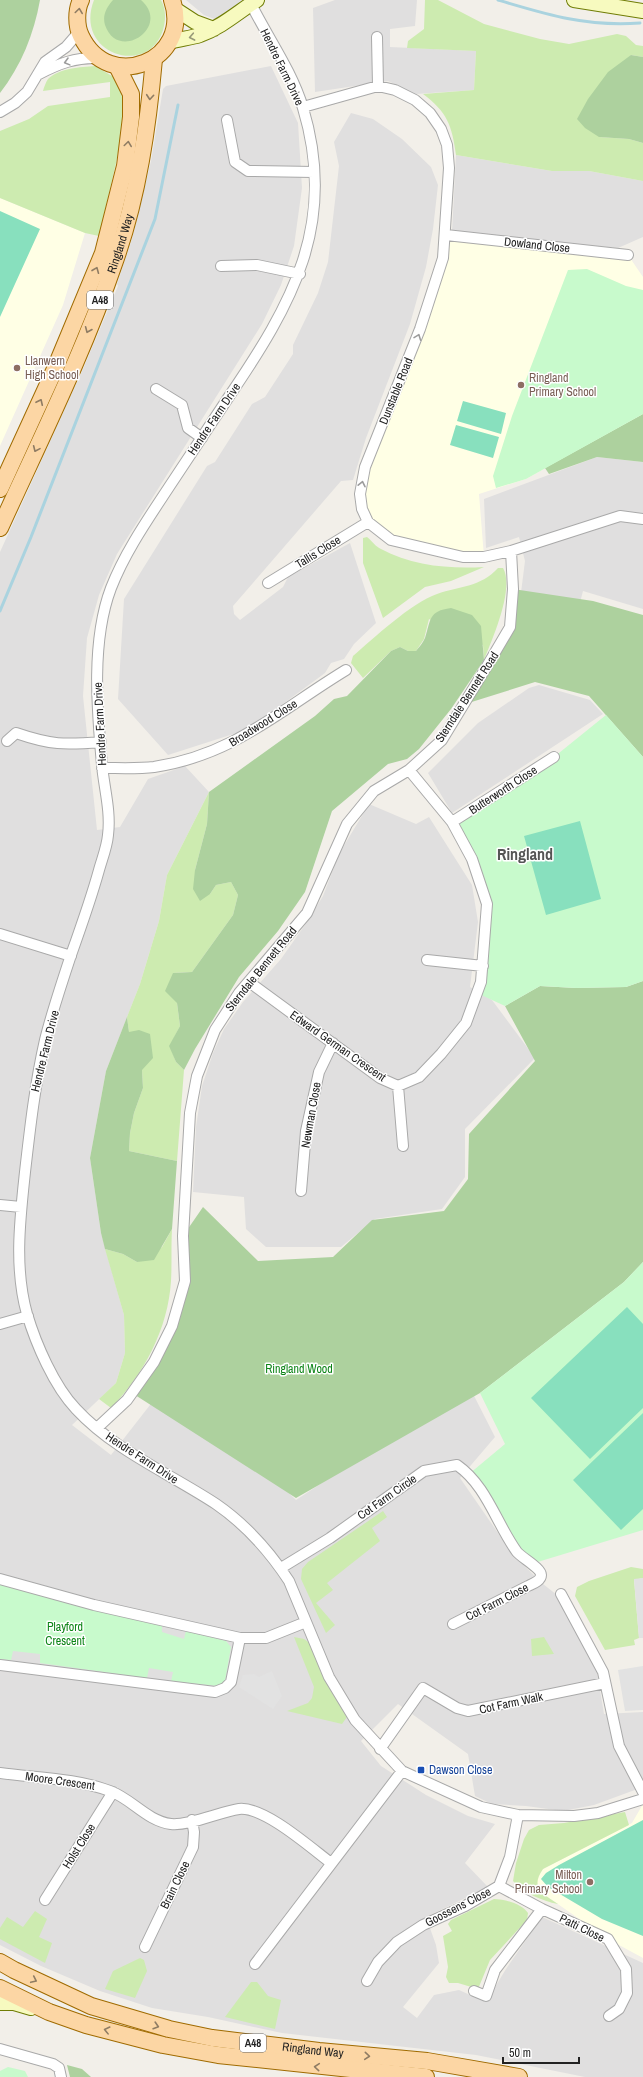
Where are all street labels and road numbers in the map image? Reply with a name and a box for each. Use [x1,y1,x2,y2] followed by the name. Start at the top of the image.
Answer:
[256,26,308,108] street label: Hendre Farm Drive
[103,212,137,276] street label: Ringland Way
[503,234,571,256] street label: Dowland Close
[87,291,113,309] road number: A48
[375,355,417,427] street label: Dunstable Road
[184,380,244,458] street label: Hendre Farm Drive
[292,532,344,572] street label: Tallis Close
[432,649,502,745] street label: Sterndale Bennett Road
[90,682,110,766] street label: Hendre Farm Drive
[226,696,300,750] street label: Broadwood Close
[466,762,540,818] street label: Butterworth Close
[222,923,300,1015] street label: Sterndale Bennett Road
[287,1007,389,1085] street label: Edward German Crescent
[27,1008,63,1094] street label: Hendre Farm Drive
[297,1081,325,1149] street label: Newman Close
[103,1428,181,1488] street label: Hendre Farm Drive
[354,1471,420,1523] street label: Cot Farm Circle
[463,1579,531,1625] street label: Cot Farm Close
[478,1688,544,1718] street label: Cot Farm Walk
[24,1768,96,1794] street label: Moore Crescent
[59,1820,99,1872] street label: Holst Close
[157,1858,193,1912] street label: Brain Close
[422,1883,494,1931] street label: Goossens Close
[557,1910,607,1946] street label: Patti Close
[240,2034,266,2052] road number: A48
[281,2039,344,2061] street label: Ringland Way

